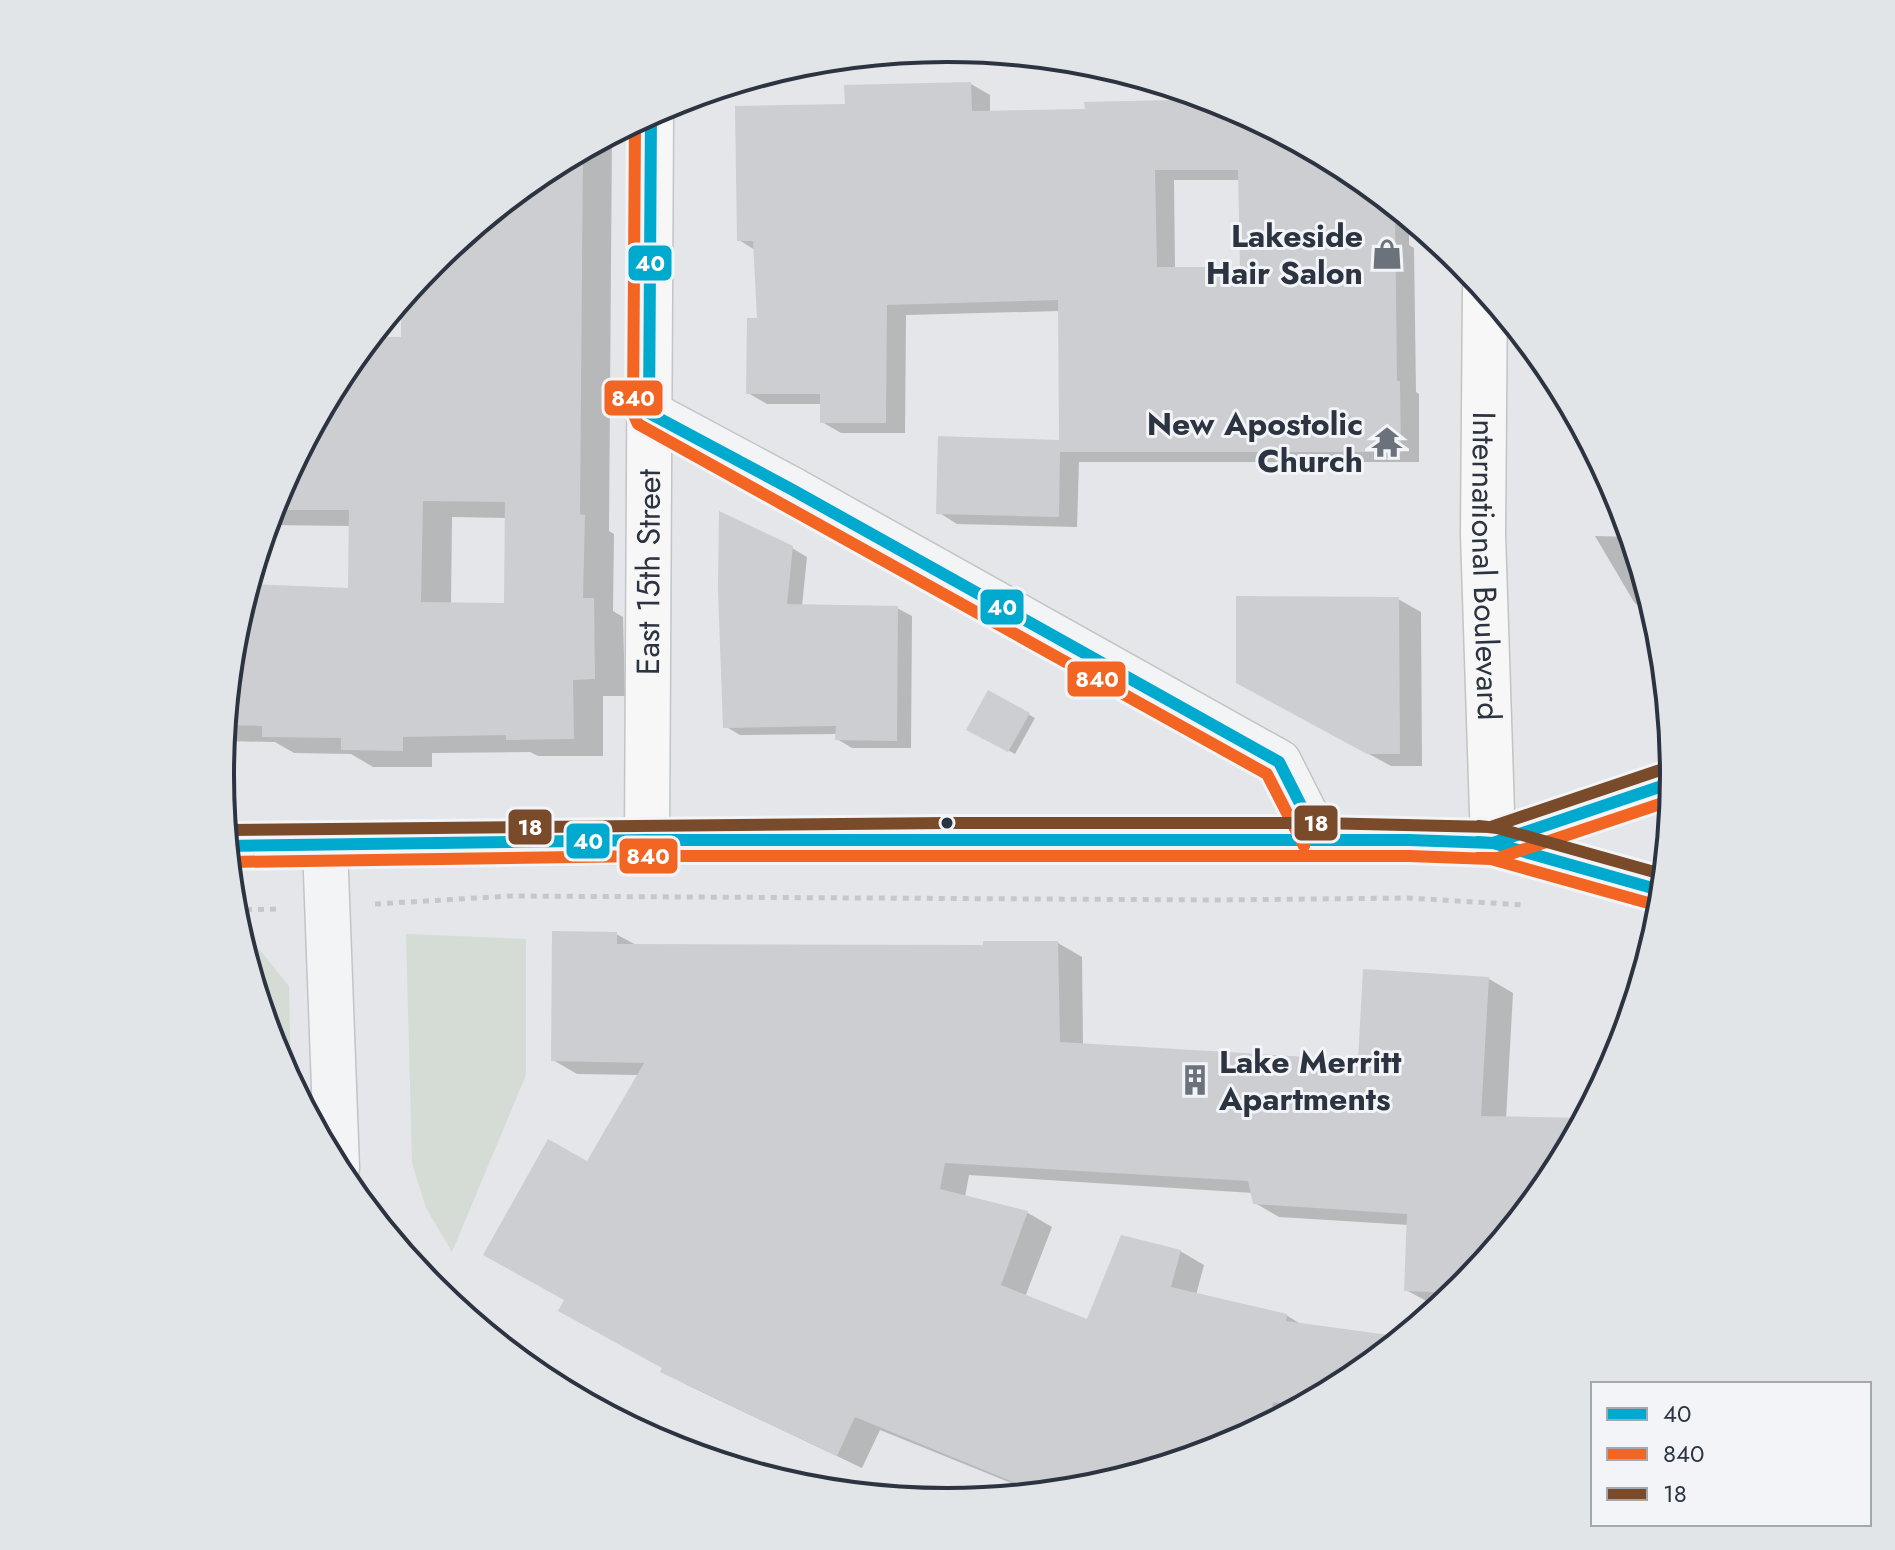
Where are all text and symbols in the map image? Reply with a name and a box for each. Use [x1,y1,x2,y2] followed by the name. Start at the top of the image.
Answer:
[1206,213,1363,296] place label: Lakeside Hair Salon
[1370,237,1404,271] shop icon: Lakeside Hair Salon
[627,244,673,282] line badge: 40
[635,247,665,279] text: 40
[603,379,664,417] line badge: 840
[611,382,655,414] text: 840
[1147,401,1363,484] place label: New Apostolic Church
[1460,411,1512,721] street label: International Boulevard
[1370,425,1404,459] temple icon: New Apostolic Church
[625,468,672,675] street label: East 15th Street
[979,588,1025,626] line badge: 40
[987,591,1017,623] text: 40
[1066,660,1127,698] line badge: 840
[1075,663,1119,695] text: 840
[1293,804,1339,842] line badge: 18
[1304,807,1329,839] text: 18
[507,808,553,846] line badge: 18
[518,811,543,843] text: 18
[939,815,955,831] unlabelled marker
[565,822,611,860] line badge: 40
[573,825,603,857] text: 40
[618,837,679,875] line badge: 840
[626,840,670,872] text: 840
[1218,1039,1402,1122] place label: Lake Merritt Apartments
[1178,1063,1212,1097] building icon: Lake Merritt Apartments
[1591,1382,1871,1526] legend
[1663,1396,1691,1431] text: 40
[1663,1436,1705,1471] text: 840
[1663,1476,1687,1511] text: 18

